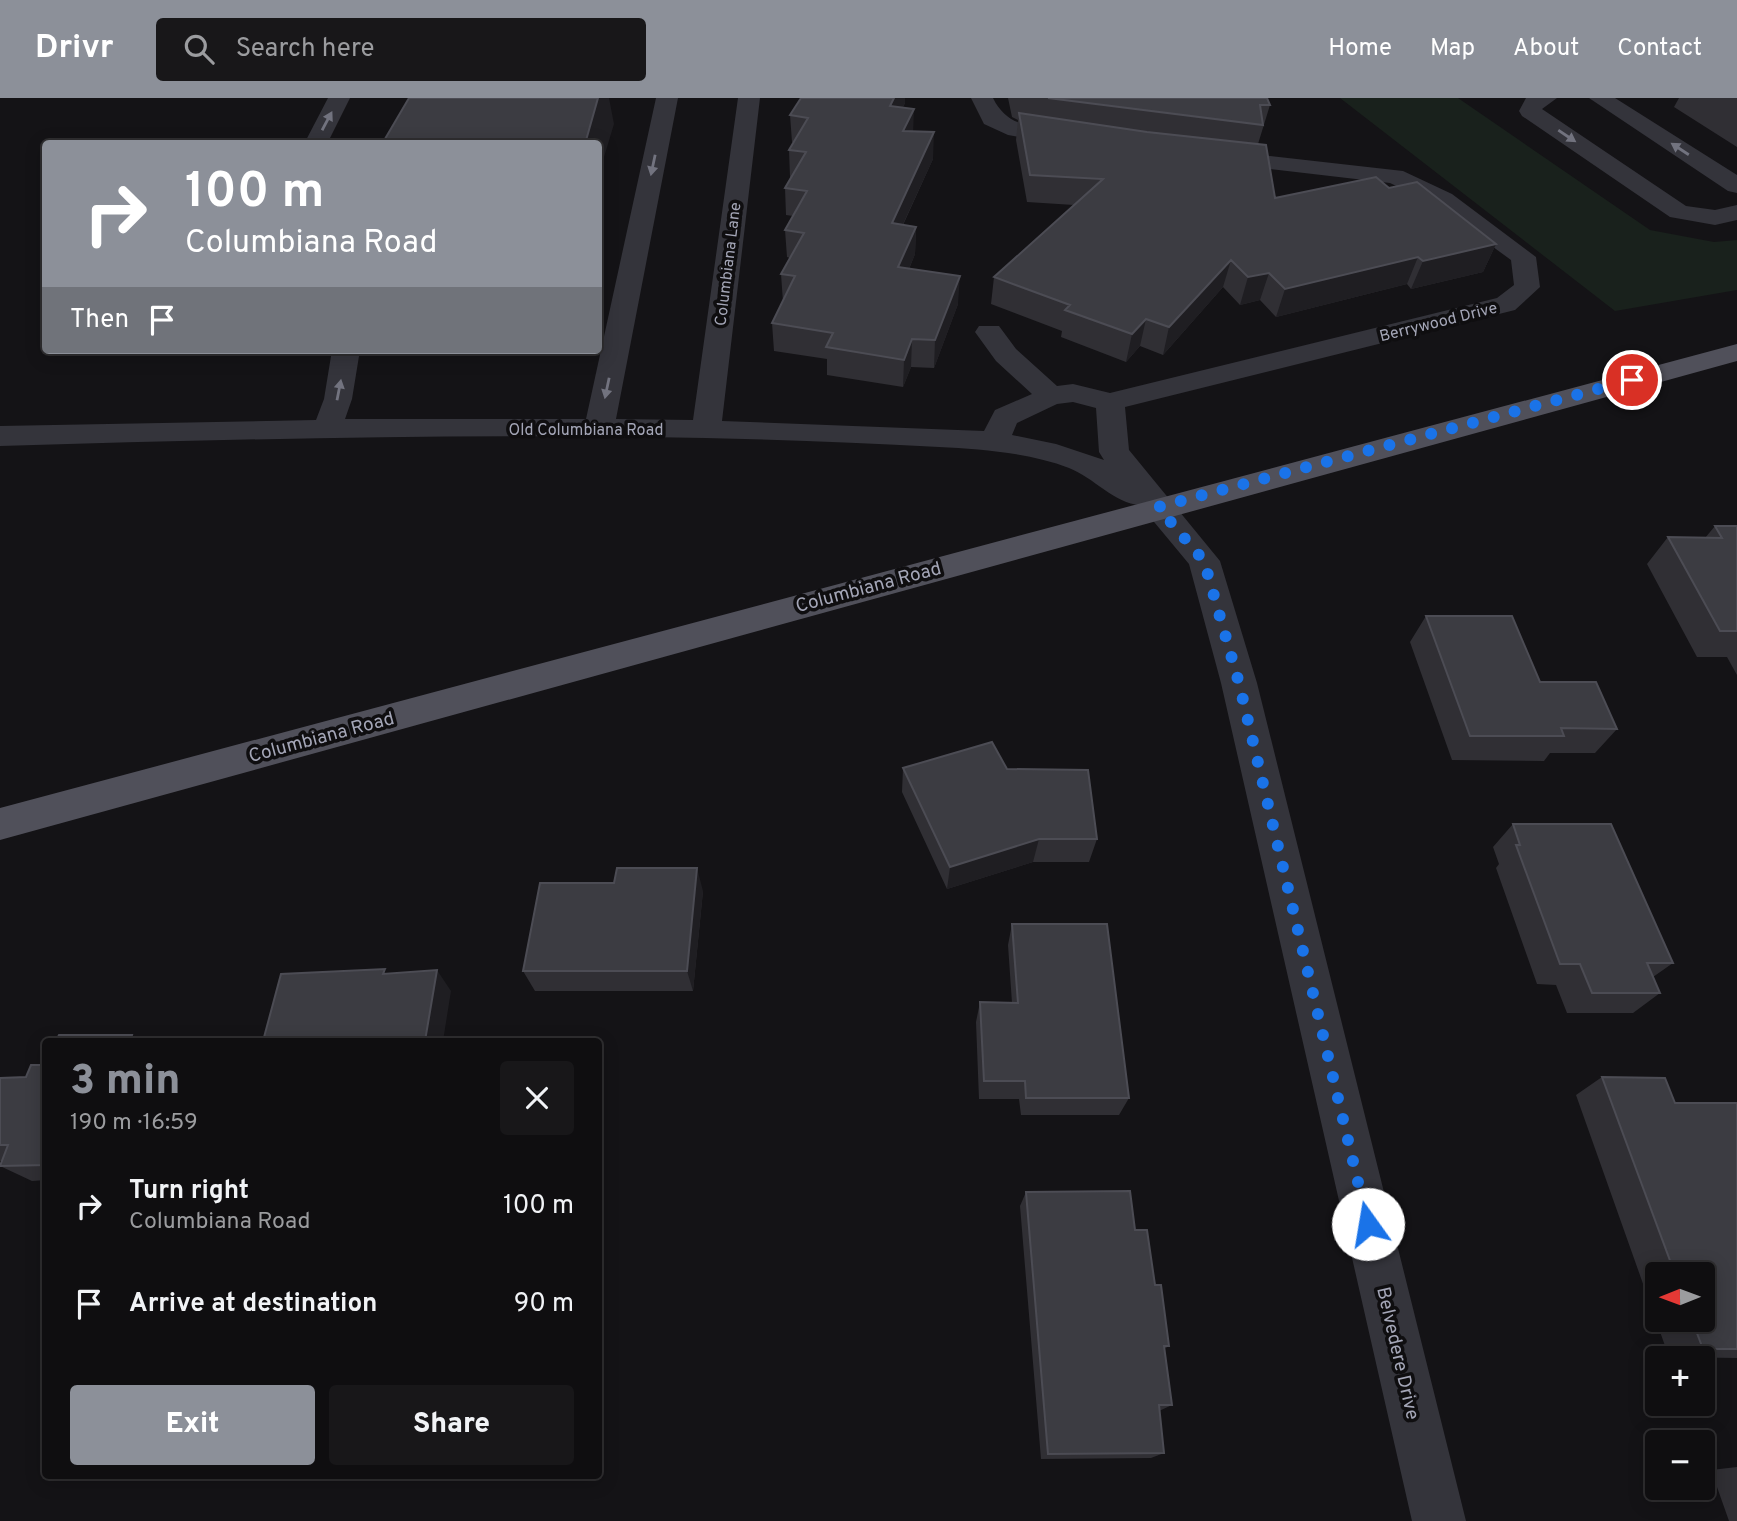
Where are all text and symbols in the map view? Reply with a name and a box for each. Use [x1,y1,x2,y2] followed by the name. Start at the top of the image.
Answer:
[156,18,646,81] search box
[35,28,114,70] text: Drivr
[180,30,218,68] icon: search
[236,33,375,66] text: Search here
[1328,34,1392,64] text: Home
[1430,34,1475,64] text: Map
[1513,34,1579,64] text: About
[1617,34,1702,64] text: Contact
[321,111,332,131] one-way arrow
[1558,129,1576,143] one-way arrow
[1670,143,1689,156] one-way arrow
[648,154,659,176] one-way arrow
[185,163,324,225] text: 100 m
[70,168,161,259] icon: right
[711,201,747,327] street label: Columbiana Lane
[185,224,437,264] text: Columbiana Road
[1378,299,1499,347] street label: Berrywood Drive
[143,301,181,339] icon: arrive
[70,304,129,337] text: Then
[1602,350,1662,410] pin
[1613,361,1651,399] icon: arrive
[602,377,613,399] one-way arrow
[334,379,345,401] one-way arrow
[509,421,663,441] street label: Old Columbiana Road
[793,557,944,619] street label: Columbiana Road
[246,707,397,769] street label: Columbiana Road
[70,1056,181,1109] text: 3 min
[500,1061,574,1135] button: close
[70,1109,198,1138] text: 190 m · 16:59
[129,1175,249,1208] text: Turn right
[70,1187,108,1225] icon: right
[1331,1187,1405,1261] position arrow
[503,1190,574,1223] text: 100 m
[129,1208,310,1237] text: Columbiana Road
[1645,1262,1715,1332] north arrow
[1645,1262,1715,1500] map controls
[70,1285,108,1323] icon: arrive
[1370,1285,1424,1422] street label: Belvedere Drive
[129,1288,377,1321] text: Arrive at destination
[514,1288,574,1321] text: 90 m
[1645,1346,1715,1416] button: +
[70,1385,315,1465] button: Exit
[329,1385,574,1465] button: Share
[1645,1430,1715,1500] button: −

